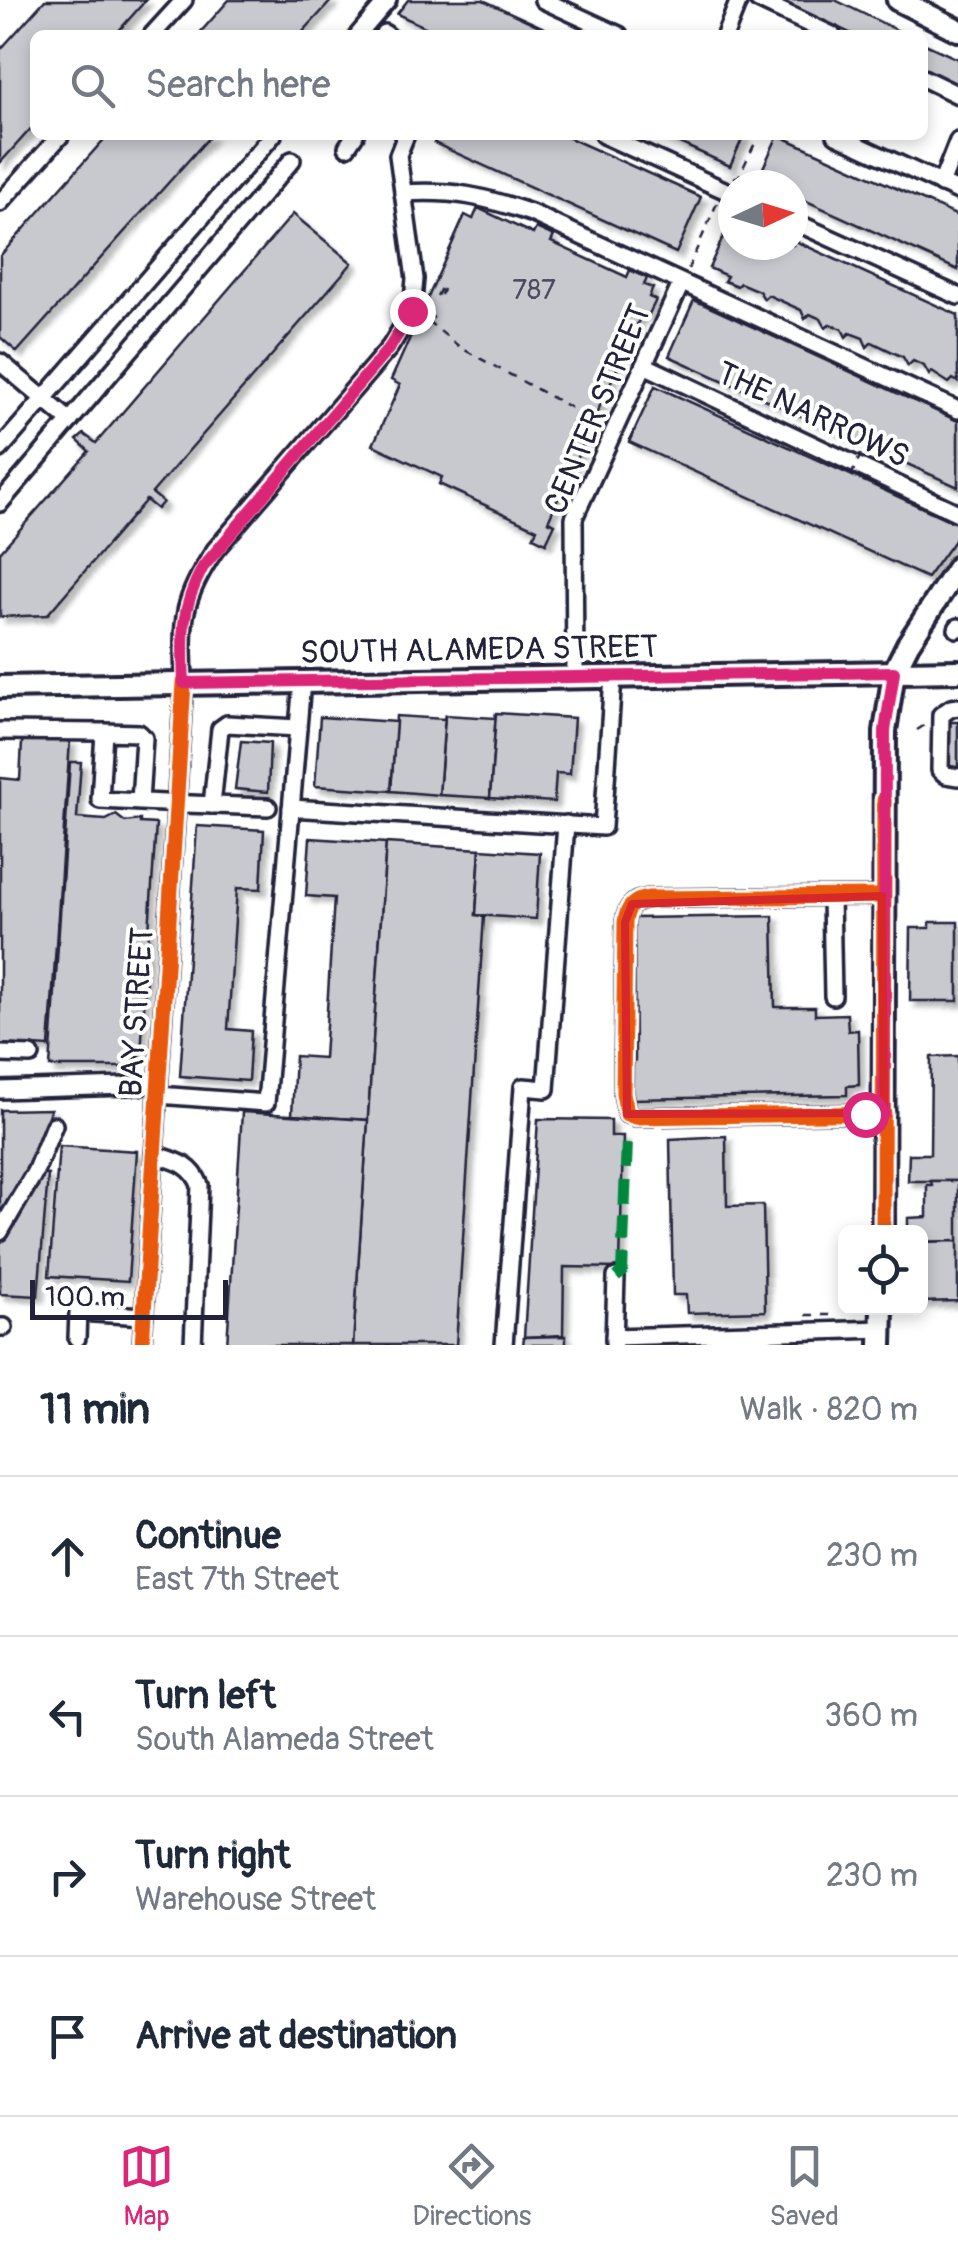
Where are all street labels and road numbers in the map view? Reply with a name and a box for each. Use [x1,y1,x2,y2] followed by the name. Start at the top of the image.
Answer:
[536,298,660,521] street label: CENTER STREET
[710,353,915,477] street label: THE NARROWS
[300,627,658,673] street label: SOUTH ALAMEDA STREET
[111,926,163,1098] street label: BAY STREET

